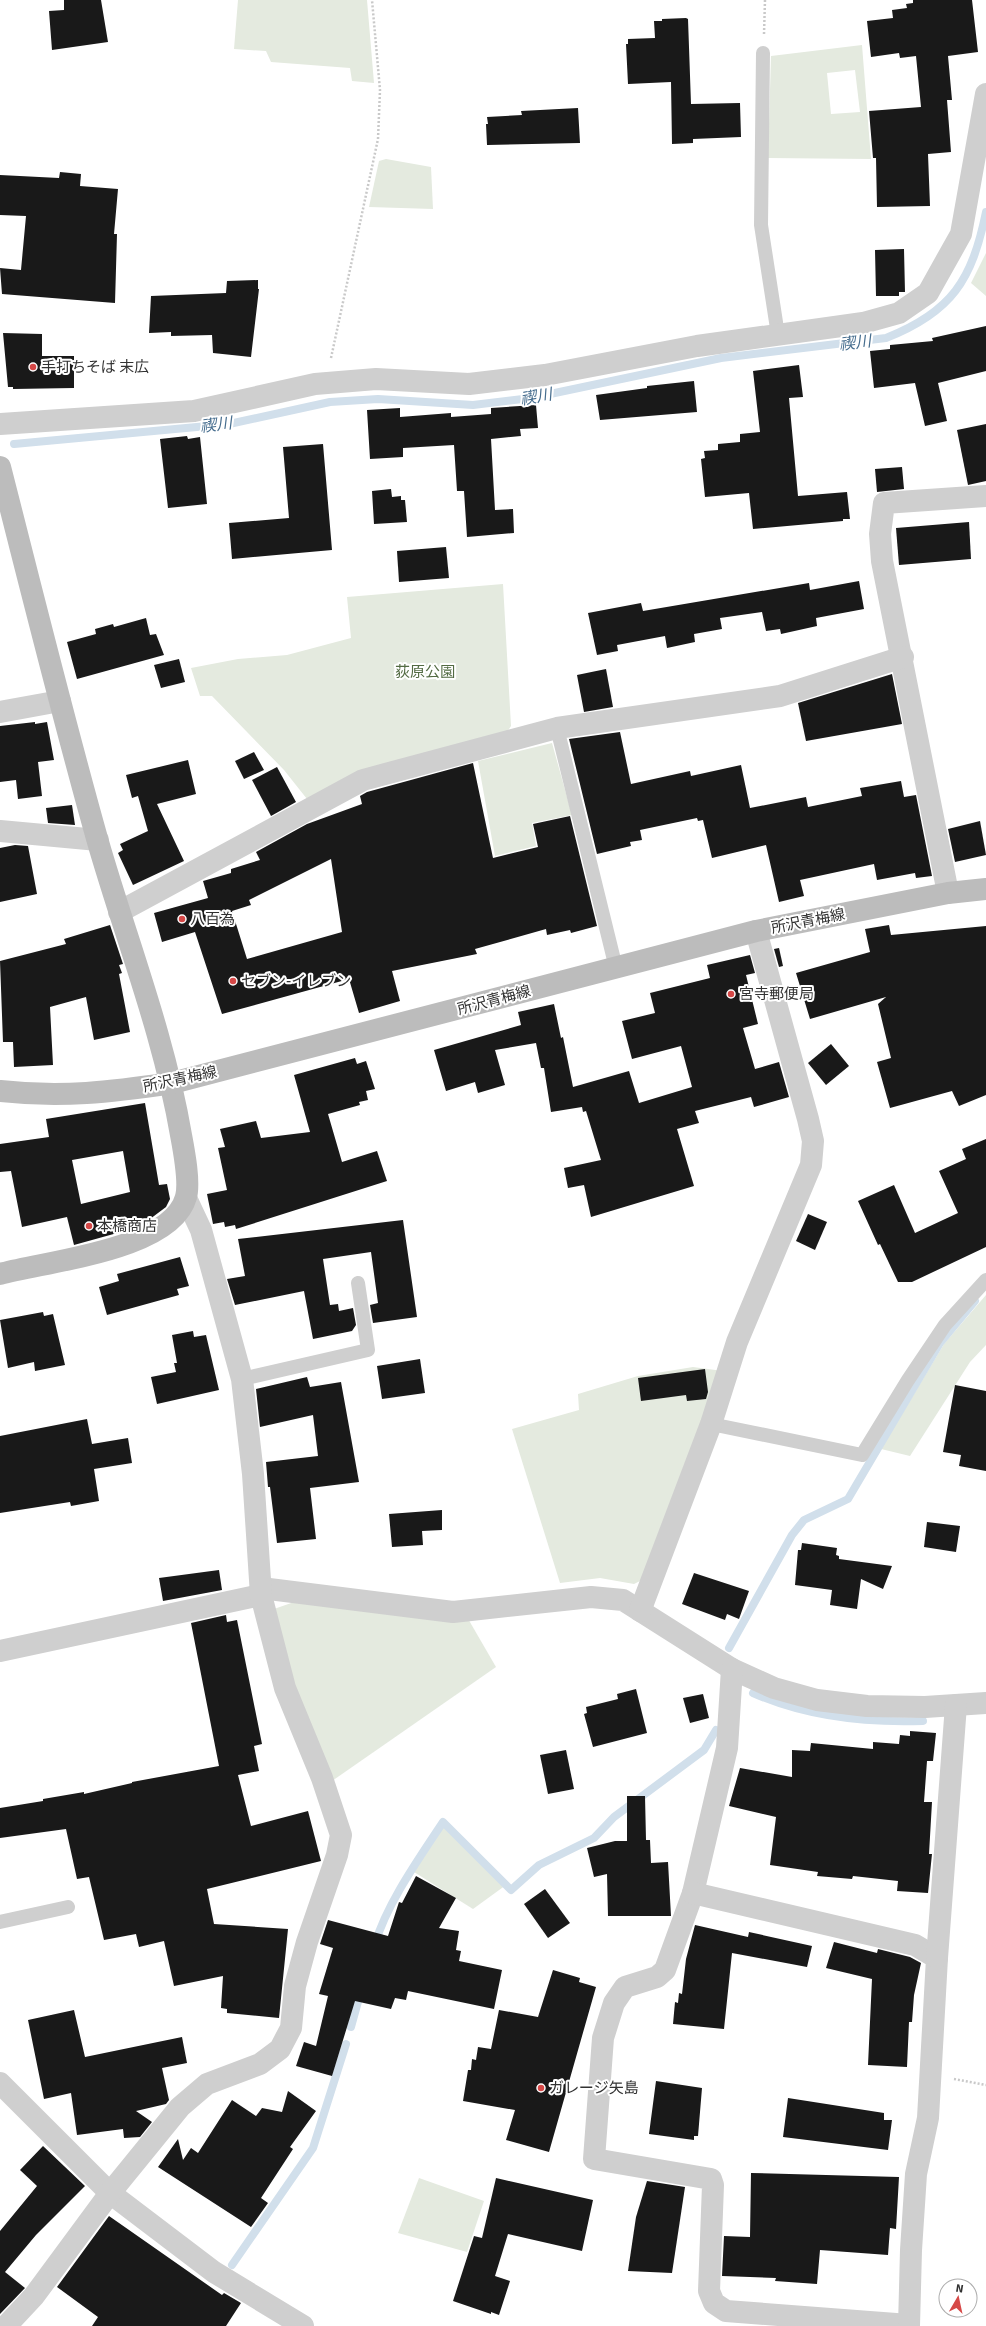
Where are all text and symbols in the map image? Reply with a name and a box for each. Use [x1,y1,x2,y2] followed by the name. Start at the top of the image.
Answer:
[838,331,874,355] water label: 禊川
[41,358,149,376] place label: 手打ちそば 末広
[28,362,38,372] marker: 手打ちそば 末広
[519,384,556,410] water label: 禊川
[199,413,235,437] water label: 禊川
[395,663,455,681] park label: 荻原公園
[769,905,847,937] street label: 所沢青梅線
[190,910,235,928] place label: 八百為
[177,914,187,924] marker: 八百為
[241,972,351,990] place label: セブン-イレブン
[228,976,238,986] marker: セブン-イレブン
[455,982,533,1018] street label: 所沢青梅線
[739,985,814,1003] place label: 宮寺郵便局
[726,989,736,999] marker: 宮寺郵便局
[141,1062,219,1096] street label: 所沢青梅線
[97,1217,157,1235] place label: 本橋商店
[84,1221,94,1231] marker: 本橋商店
[549,2079,639,2097] place label: ガレージ矢島
[536,2083,546,2093] marker: ガレージ矢島
[938,2278,978,2318] north arrow
[955,2282,964,2296] text: N

